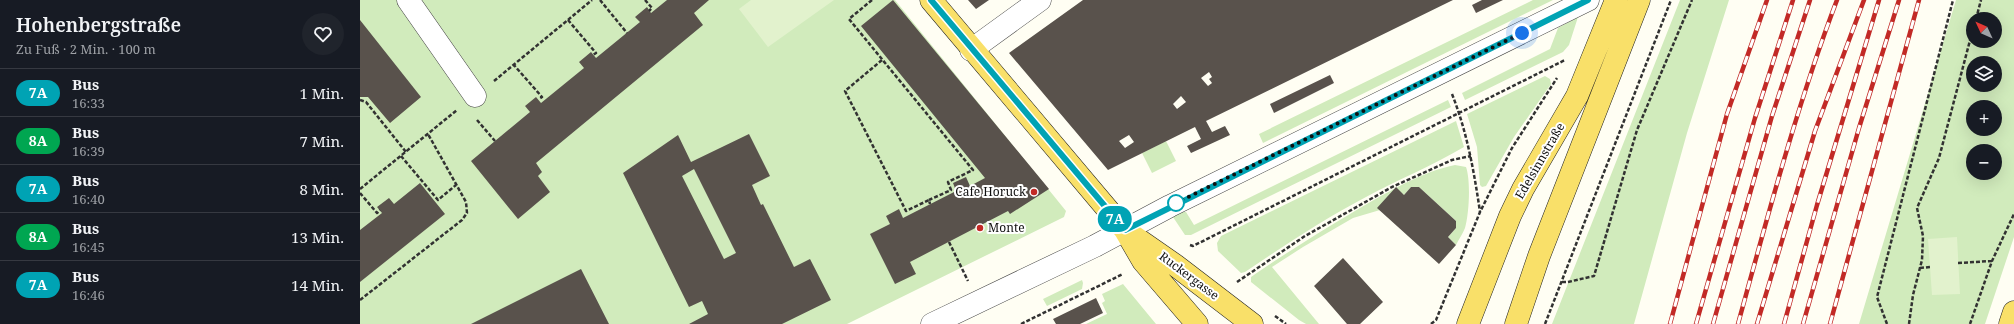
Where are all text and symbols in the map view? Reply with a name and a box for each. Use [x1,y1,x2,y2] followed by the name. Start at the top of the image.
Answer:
[16,12,181,38] text: Hohenbergstraße
[1966,12,2002,48] north arrow
[1966,12,2002,180] map controls
[302,13,344,55] button: heart
[1512,23,1532,43] your location
[16,40,156,58] text: Zu Fuß · 2 Min. · 100 m
[1966,56,2002,92] button: layers
[72,74,99,94] text: Bus
[29,83,47,102] text: 7A
[299,83,344,103] text: 1 Min.
[72,94,105,112] text: 16:33
[1966,100,2002,136] button: +
[1511,119,1568,202] street label: Edelsinnstraße
[72,122,99,142] text: Bus
[29,131,47,150] text: 8A
[299,131,344,151] text: 7 Min.
[72,142,105,160] text: 16:39
[1966,144,2002,180] button: −
[72,170,99,190] text: Bus
[29,179,47,198] text: 7A
[299,179,344,199] text: 8 Min.
[955,183,1027,200] place label: Cafe Horuck
[1029,187,1039,197] marker: Cafe Horuck
[72,190,105,208] text: 16:40
[1167,194,1185,212] unlabelled marker
[1097,206,1133,232] line badge: 7A
[1106,209,1124,228] text: 7A
[72,218,99,238] text: Bus
[988,219,1025,236] place label: Monte
[975,223,985,233] marker: Monte
[29,227,47,246] text: 8A
[291,227,344,247] text: 13 Min.
[72,238,105,256] text: 16:45
[1156,248,1223,304] street label: Ruckergasse
[72,266,99,286] text: Bus
[29,275,47,294] text: 7A
[291,275,344,295] text: 14 Min.
[72,286,105,304] text: 16:46

